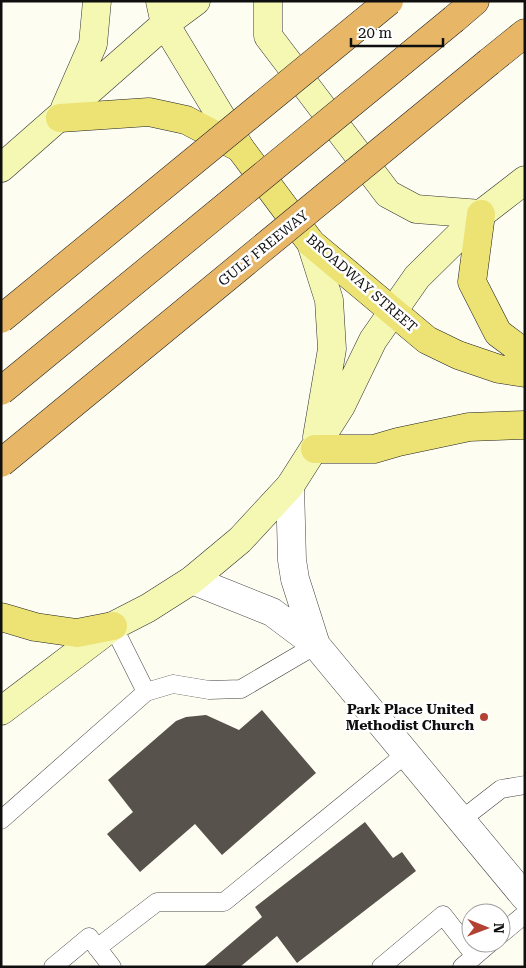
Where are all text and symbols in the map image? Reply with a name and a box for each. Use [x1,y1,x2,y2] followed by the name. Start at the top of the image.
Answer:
[351,15,444,47] scale bar
[358,24,393,42] text: 20 m
[215,207,312,289] street label: GULF FREEWAY
[304,231,420,335] street label: BROADWAY STREET
[346,701,475,733] place label: Park Place United Methodist Church
[478,711,490,723] marker: Park Place United Methodist Church
[461,903,511,953] north arrow
[491,923,507,934] text: N

